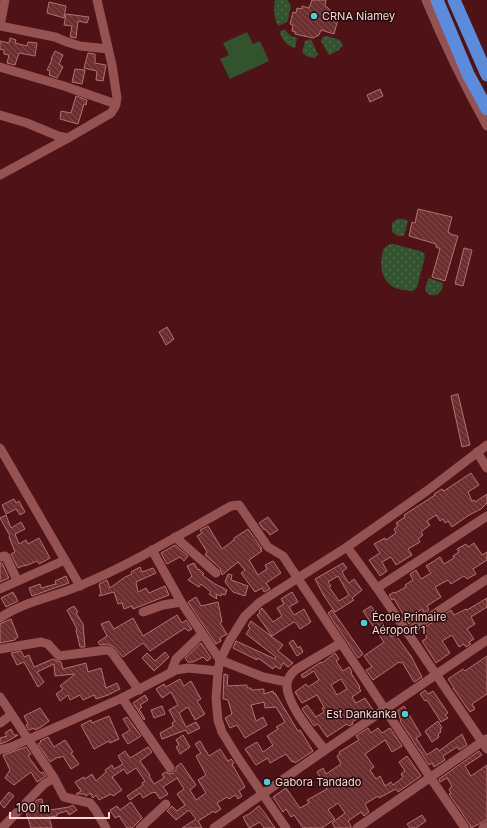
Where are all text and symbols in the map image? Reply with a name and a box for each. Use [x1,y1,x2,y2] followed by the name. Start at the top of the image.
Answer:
[322,9,395,23] place label: CRNA Niamey
[309,11,319,21] marker: CRNA Niamey
[372,610,447,637] place label: École Primaire Aéroport 1
[359,618,369,628] marker: École Primaire Aéroport 1
[326,707,397,721] place label: Est Dankanka
[400,709,410,719] marker: Est Dankanka
[275,775,362,789] place label: Gabora Tandado
[262,777,272,787] marker: Gabora Tandado
[10,794,109,820] scale bar
[16,800,50,815] text: 100 m

